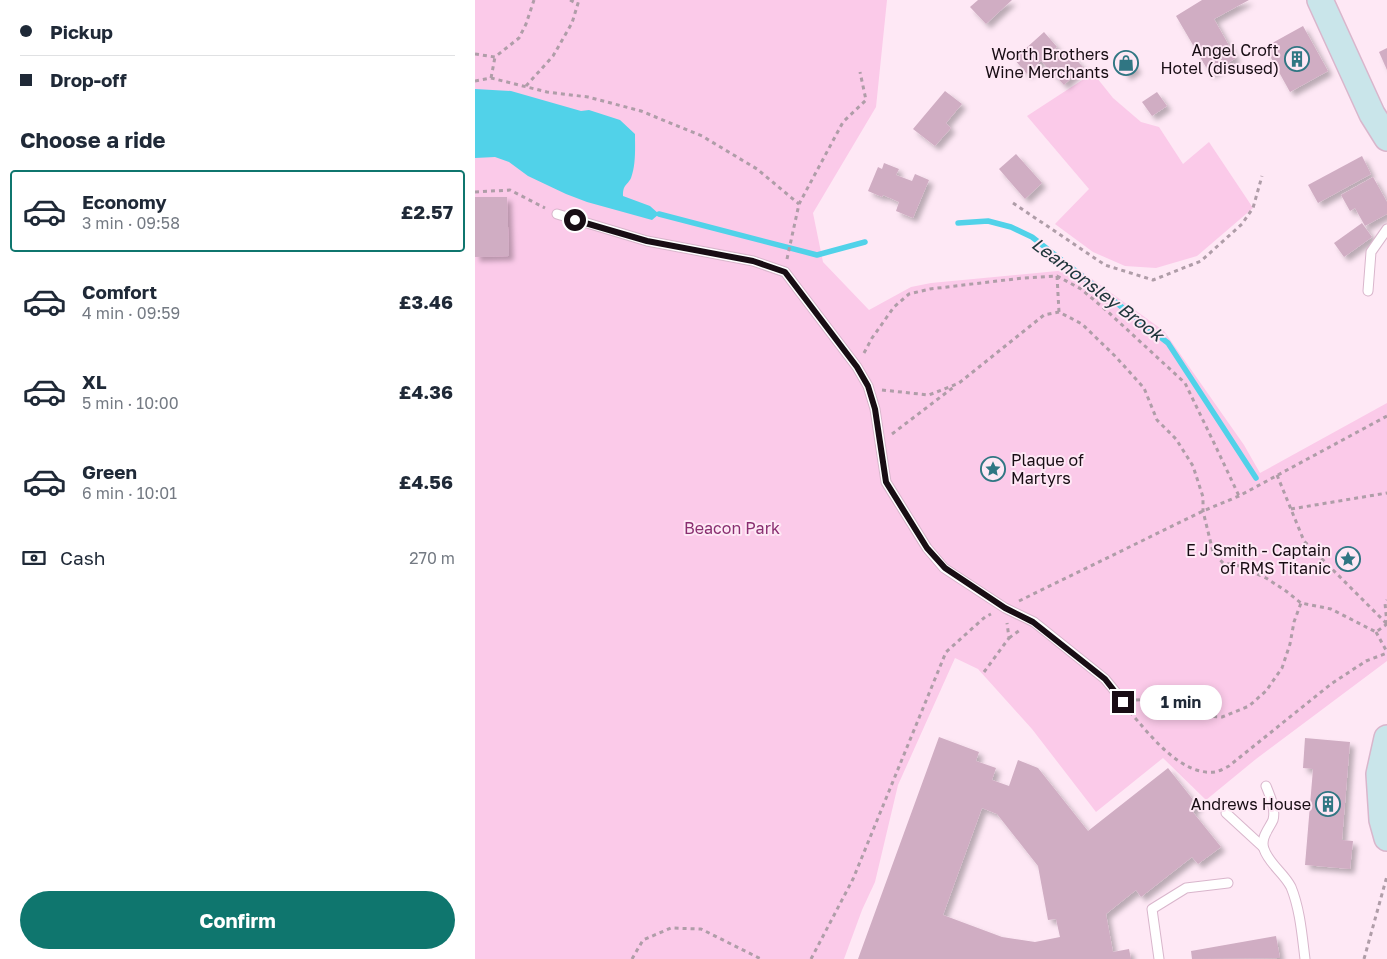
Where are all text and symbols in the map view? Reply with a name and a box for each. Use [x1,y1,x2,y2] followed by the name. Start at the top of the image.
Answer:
[50,20,113,43] text: Pickup
[1160,40,1279,78] place label: Angel Croft Hotel (disused)
[985,44,1109,82] place label: Worth Brothers Wine Merchants
[1284,46,1310,72] building icon: Angel Croft Hotel (disused)
[1113,50,1139,76] shop icon: Worth Brothers Wine Merchants
[50,68,127,91] text: Drop-off
[20,126,166,153] text: Choose a ride
[22,189,67,234] icon: car
[82,190,167,213] text: Economy
[401,200,453,223] text: £2.57
[564,209,586,231] route start
[82,213,180,233] text: 3 min · 09:58
[1028,232,1170,347] water label: Leamonsley Brook
[22,279,67,324] icon: car
[82,280,157,303] text: Comfort
[399,290,453,313] text: £3.46
[82,303,180,323] text: 4 min · 09:59
[22,369,67,414] icon: car
[82,370,107,393] text: XL
[399,380,453,403] text: £4.36
[82,393,179,413] text: 5 min · 10:00
[1011,450,1084,488] place label: Plaque of Martyrs
[980,456,1006,482] place icon: Plaque of Martyrs
[22,459,67,504] icon: car
[82,460,137,483] text: Green
[399,470,453,493] text: £4.56
[82,483,177,503] text: 6 min · 10:01
[684,518,780,538] park label: Beacon Park
[1186,540,1331,578] place label: E J Smith - Captain of RMS Titanic
[20,544,48,572] icon: cash
[60,546,105,569] text: Cash
[1335,546,1361,572] place icon: E J Smith - Captain of RMS Titanic
[409,548,455,568] text: 270 m
[1141,684,1223,720] callout: 1 min
[1112,691,1134,713] route end
[1161,692,1201,712] text: 1 min
[1315,791,1341,817] building icon: Andrews House
[1191,794,1311,814] place label: Andrews House
[20,891,455,949] button: Confirm

